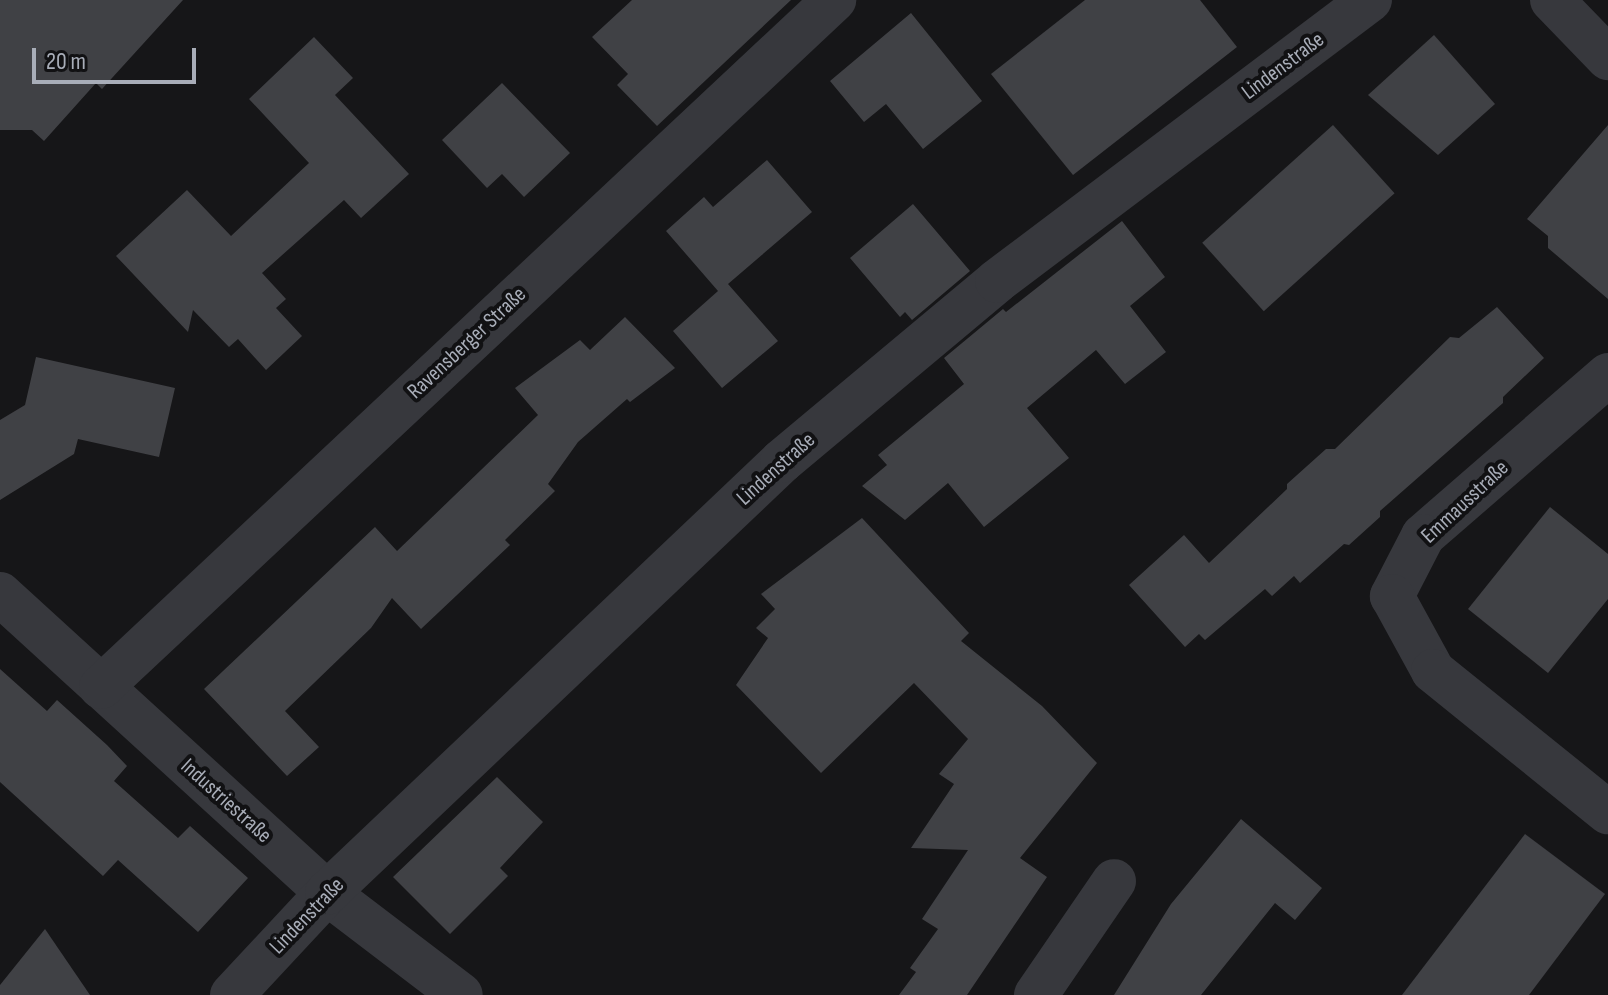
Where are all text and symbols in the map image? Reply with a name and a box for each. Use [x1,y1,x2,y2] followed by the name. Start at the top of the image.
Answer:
[1237,27,1329,105] street label: Lindenstraße
[36,32,200,82] scale bar
[46,47,86,76] text: 20 m
[402,281,532,405] street label: Ravensberger Straße
[731,427,821,511] street label: Lindenstraße
[1416,455,1514,549] street label: Emmausstraße
[175,753,277,849] street label: Industriestraße
[264,872,350,960] street label: Lindenstraße

